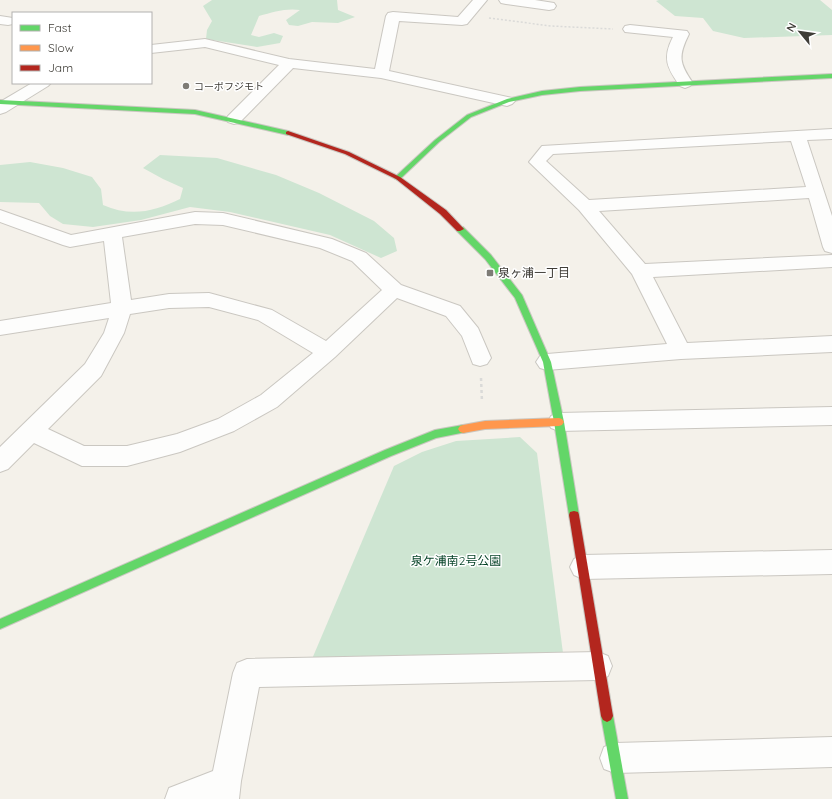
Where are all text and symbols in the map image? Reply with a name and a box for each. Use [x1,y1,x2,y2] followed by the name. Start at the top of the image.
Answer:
[12,12,152,84] legend
[780,12,820,52] north arrow
[48,20,72,35] text: Fast
[783,20,799,34] text: N
[48,40,74,55] text: Slow
[48,60,73,75] text: Jam
[194,80,264,93] place label: コーポフジモト
[181,81,191,91] marker: コーポフジモト
[498,265,570,280] place label: 泉ヶ浦一丁目
[485,268,495,278] marker: 泉ヶ浦一丁目
[411,553,501,568] park label: 泉ケ浦南2号公園

